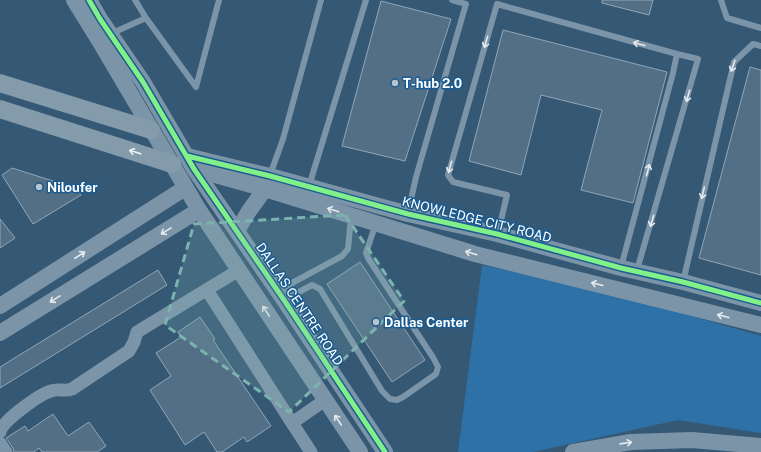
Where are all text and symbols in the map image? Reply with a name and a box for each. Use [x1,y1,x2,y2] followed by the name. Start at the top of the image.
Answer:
[482,35,489,48] one-way arrow
[633,40,646,47] one-way arrow
[729,60,737,72] one-way arrow
[403,76,462,91] place label: T-hub 2.0
[390,78,400,88] marker: T-hub 2.0
[684,89,691,102] one-way arrow
[129,148,142,155] one-way arrow
[445,160,453,173] one-way arrow
[644,164,652,177] one-way arrow
[47,180,98,195] place label: Niloufer
[34,182,44,192] marker: Niloufer
[699,186,707,199] one-way arrow
[401,194,553,245] street label: KNOWLEDGE CITY ROAD
[327,206,340,213] one-way arrow
[647,214,655,227] one-way arrow
[160,227,172,235] one-way arrow
[253,240,346,368] street label: DALLAS CENTRE ROAD
[465,249,478,256] one-way arrow
[74,251,85,259] one-way arrow
[591,280,604,288] one-way arrow
[49,295,61,303] one-way arrow
[262,306,270,317] one-way arrow
[717,311,730,319] one-way arrow
[384,315,469,330] place label: Dallas Center
[371,317,381,327] marker: Dallas Center
[334,414,342,425] one-way arrow
[619,439,632,447] one-way arrow

